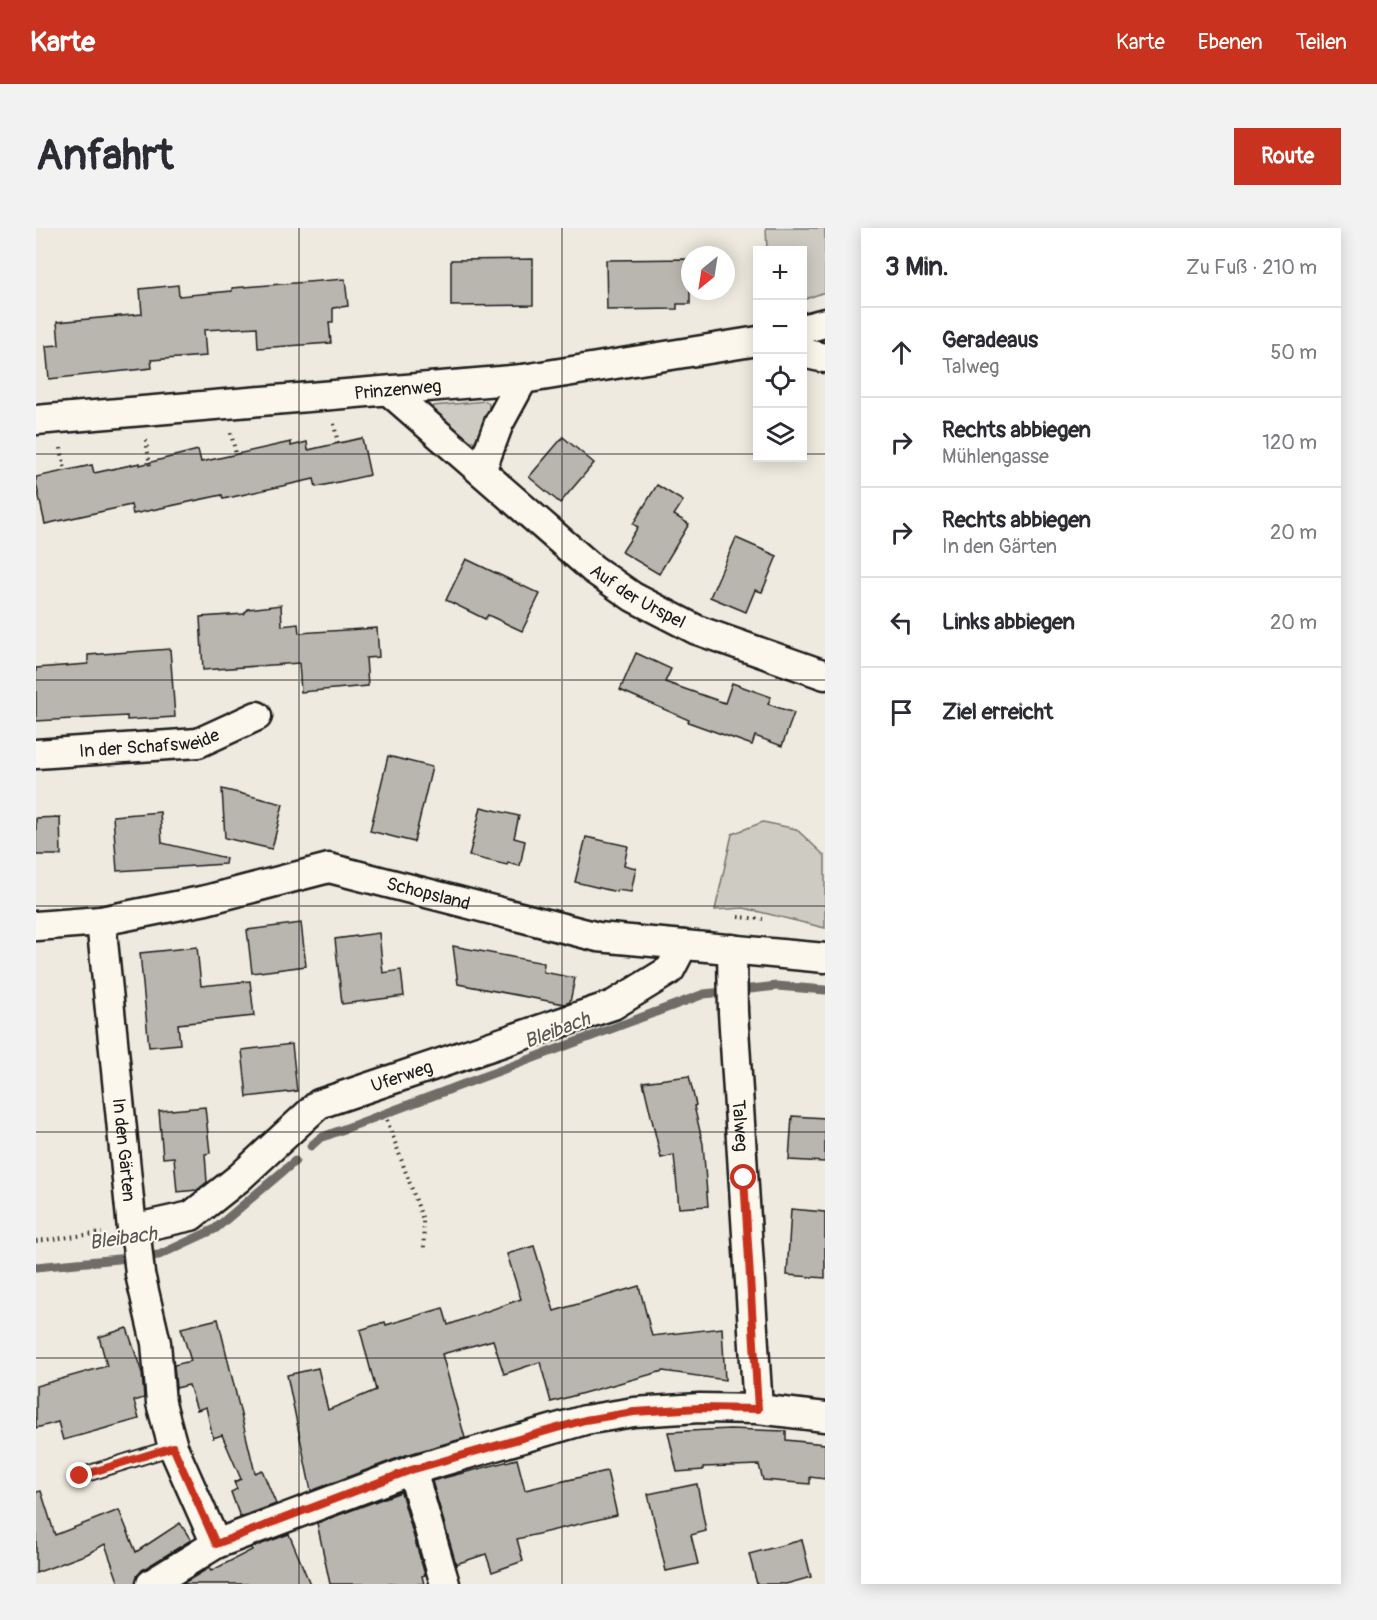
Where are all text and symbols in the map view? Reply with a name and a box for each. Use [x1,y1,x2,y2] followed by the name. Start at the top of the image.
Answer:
[30,25,95,60] text: Karte
[1116,29,1165,56] text: Karte
[1198,29,1263,56] text: Ebenen
[1296,29,1347,56] text: Teilen
[1234,128,1341,185] button: Route
[36,130,174,182] text: Anfahrt
[681,246,735,300] north arrow
[753,246,807,462] map controls
[753,246,807,300] button: +
[885,251,949,283] text: 3 Min.
[1186,255,1317,280] text: Zu Fuß · 210 m
[753,300,807,354] button: −
[942,326,1038,354] text: Geradeaus
[885,336,918,369] icon: ahead
[1270,340,1317,365] text: 50 m
[753,354,807,408] button: locate
[942,354,999,379] text: Talweg
[353,374,442,405] street label: Prinzenweg
[753,408,807,462] button: layers
[942,416,1091,444] text: Rechts abbiegen
[885,426,918,459] icon: right
[1262,430,1317,455] text: 120 m
[942,444,1049,469] text: Mühlengasse
[942,506,1091,534] text: Rechts abbiegen
[885,516,918,549] icon: right
[1270,520,1317,545] text: 20 m
[942,534,1057,559] text: In den Gärten
[586,559,689,634] street label: Auf der Urspel
[885,606,918,639] icon: left
[942,608,1075,636] text: Links abbiegen
[1270,610,1317,635] text: 20 m
[885,696,918,729] icon: arrive
[942,698,1053,726] text: Ziel erreicht
[78,723,223,763] street label: In der Schafsweide
[384,872,473,915] street label: Schopsland
[521,1006,595,1054] water label: Bleibach
[368,1055,436,1097] street label: Uferweg
[107,1097,141,1203] street label: In den Gärten
[727,1099,753,1152] street label: Talweg
[730,1164,756,1190] route start
[88,1221,160,1255] water label: Bleibach
[66,1462,92,1488] route end

